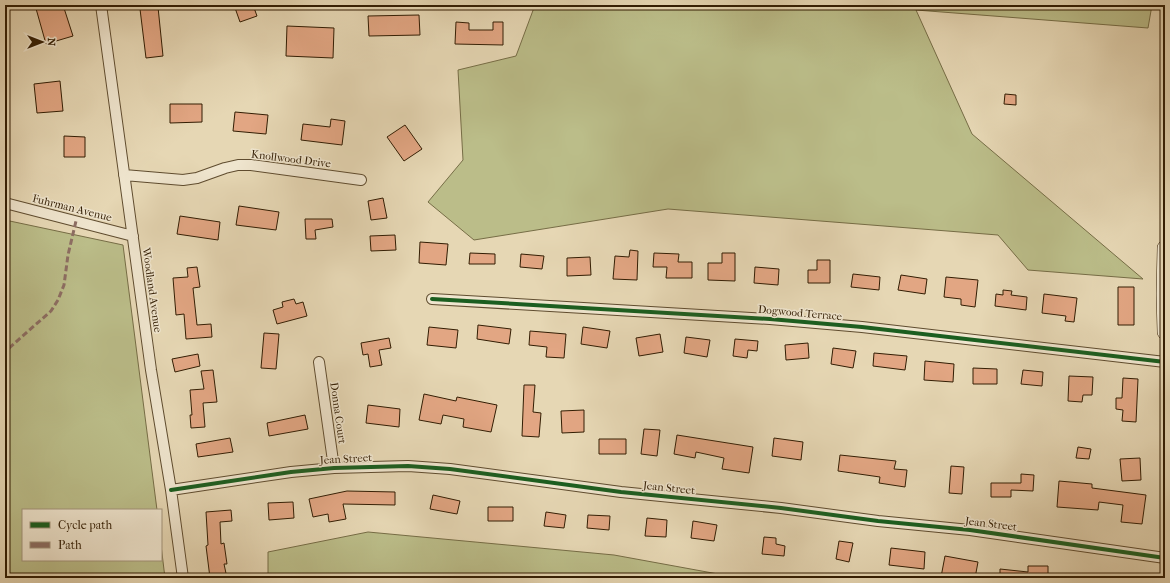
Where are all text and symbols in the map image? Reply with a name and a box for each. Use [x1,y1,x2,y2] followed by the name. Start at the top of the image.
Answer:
[22,22,62,62] north arrow
[45,38,58,47] text: N
[250,148,332,170] street label: Knollwood Drive
[31,192,114,224] street label: Fuhrman Avenue
[139,246,164,334] street label: Woodland Avenue
[757,303,843,323] street label: Dogwood Terrace
[327,381,349,445] street label: Donna Court
[319,451,372,467] street label: Jean Street
[641,479,696,497] street label: Jean Street
[22,509,162,561] legend
[963,514,1018,534] street label: Jean Street
[58,518,113,532] text: Cycle path
[58,538,82,552] text: Path

